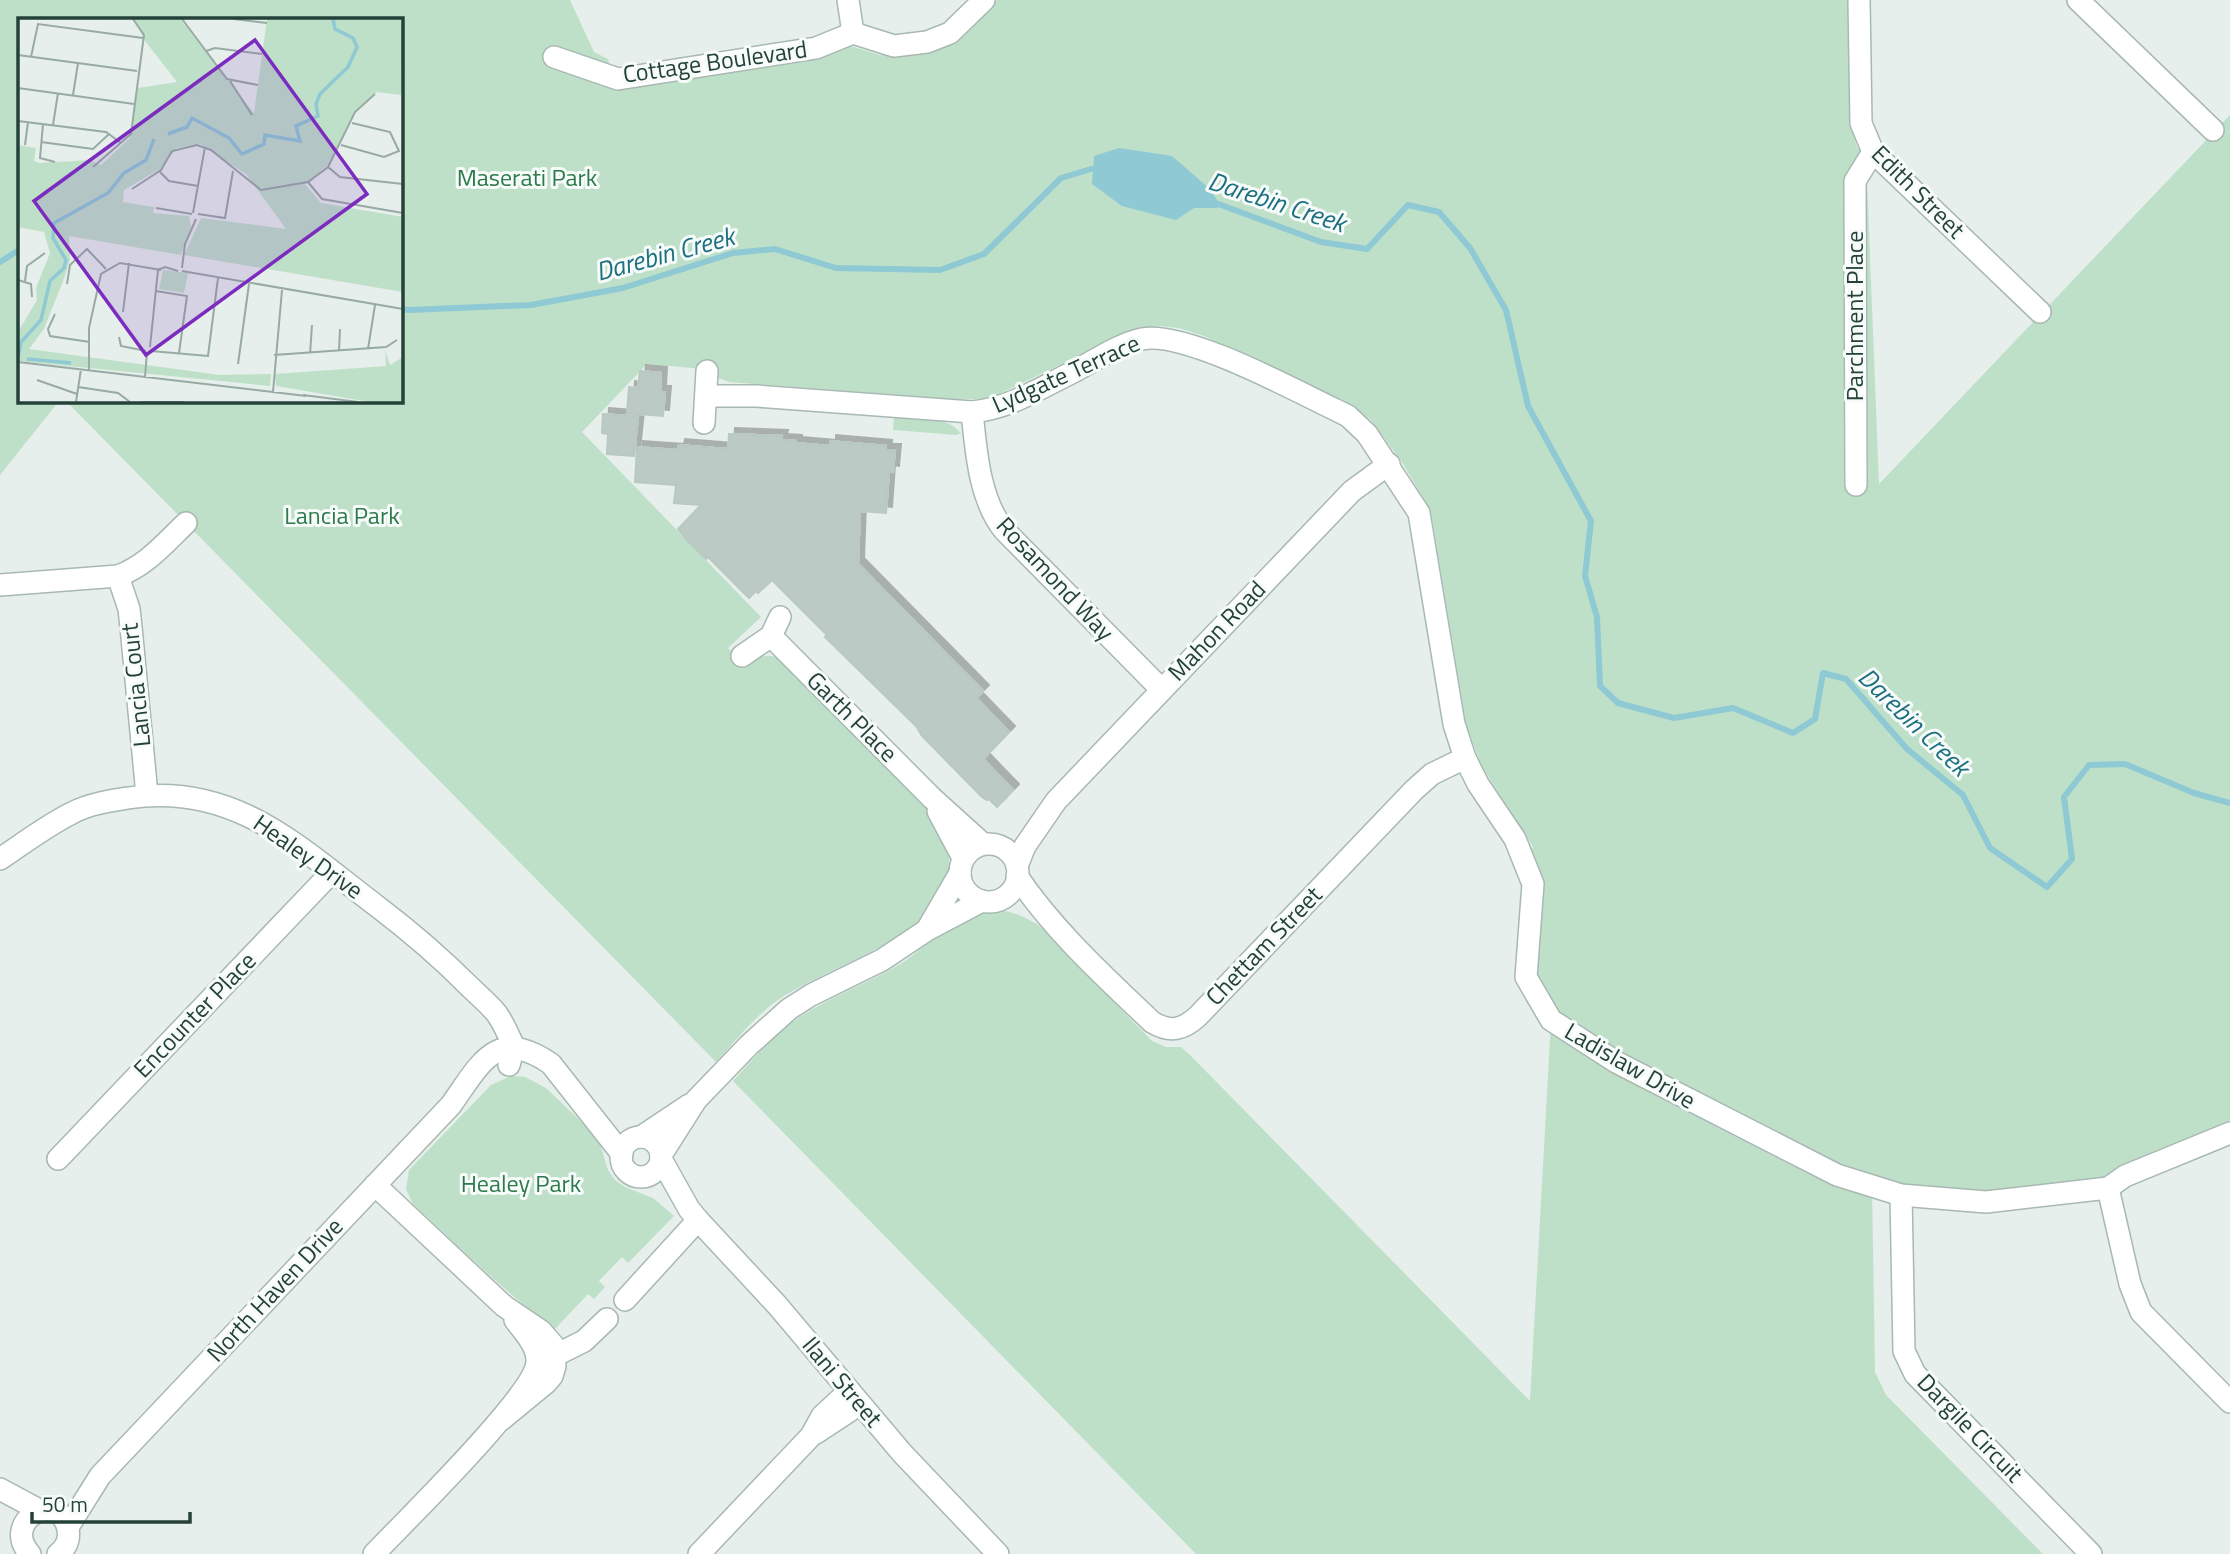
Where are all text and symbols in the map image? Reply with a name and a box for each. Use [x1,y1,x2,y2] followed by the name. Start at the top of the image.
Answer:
[18,18,402,402] inset map
[620,30,809,92] street label: Cottage Boulevard
[1864,136,1974,247] street label: Edith Street
[457,159,598,195] park label: Maserati Park
[1203,161,1354,243] water label: Darebin Creek
[591,215,742,291] water label: Darebin Creek
[1836,231,1872,401] street label: Parchment Place
[986,324,1145,422] street label: Lydgate Terrace
[284,497,400,533] park label: Lancia Park
[989,508,1123,649] street label: Rosamond Way
[1159,572,1274,689] street label: Mahon Road
[111,621,159,749] street label: Lancia Court
[1850,658,1982,787] water label: Darebin Creek
[799,663,906,770] street label: Garth Place
[246,805,371,907] street label: Healey Drive
[1197,877,1330,1013] street label: Chettam Street
[125,943,264,1085] street label: Encounter Place
[1558,1013,1703,1117] street label: Ladislaw Drive
[461,1165,582,1201] park label: Healey Park
[198,1209,351,1370] street label: North Haven Drive
[794,1328,892,1435] street label: Ilani Street
[1909,1365,2032,1490] street label: Dargile Circuit
[32,1480,189,1524] scale bar
[42,1488,88,1520] text: 50 m

